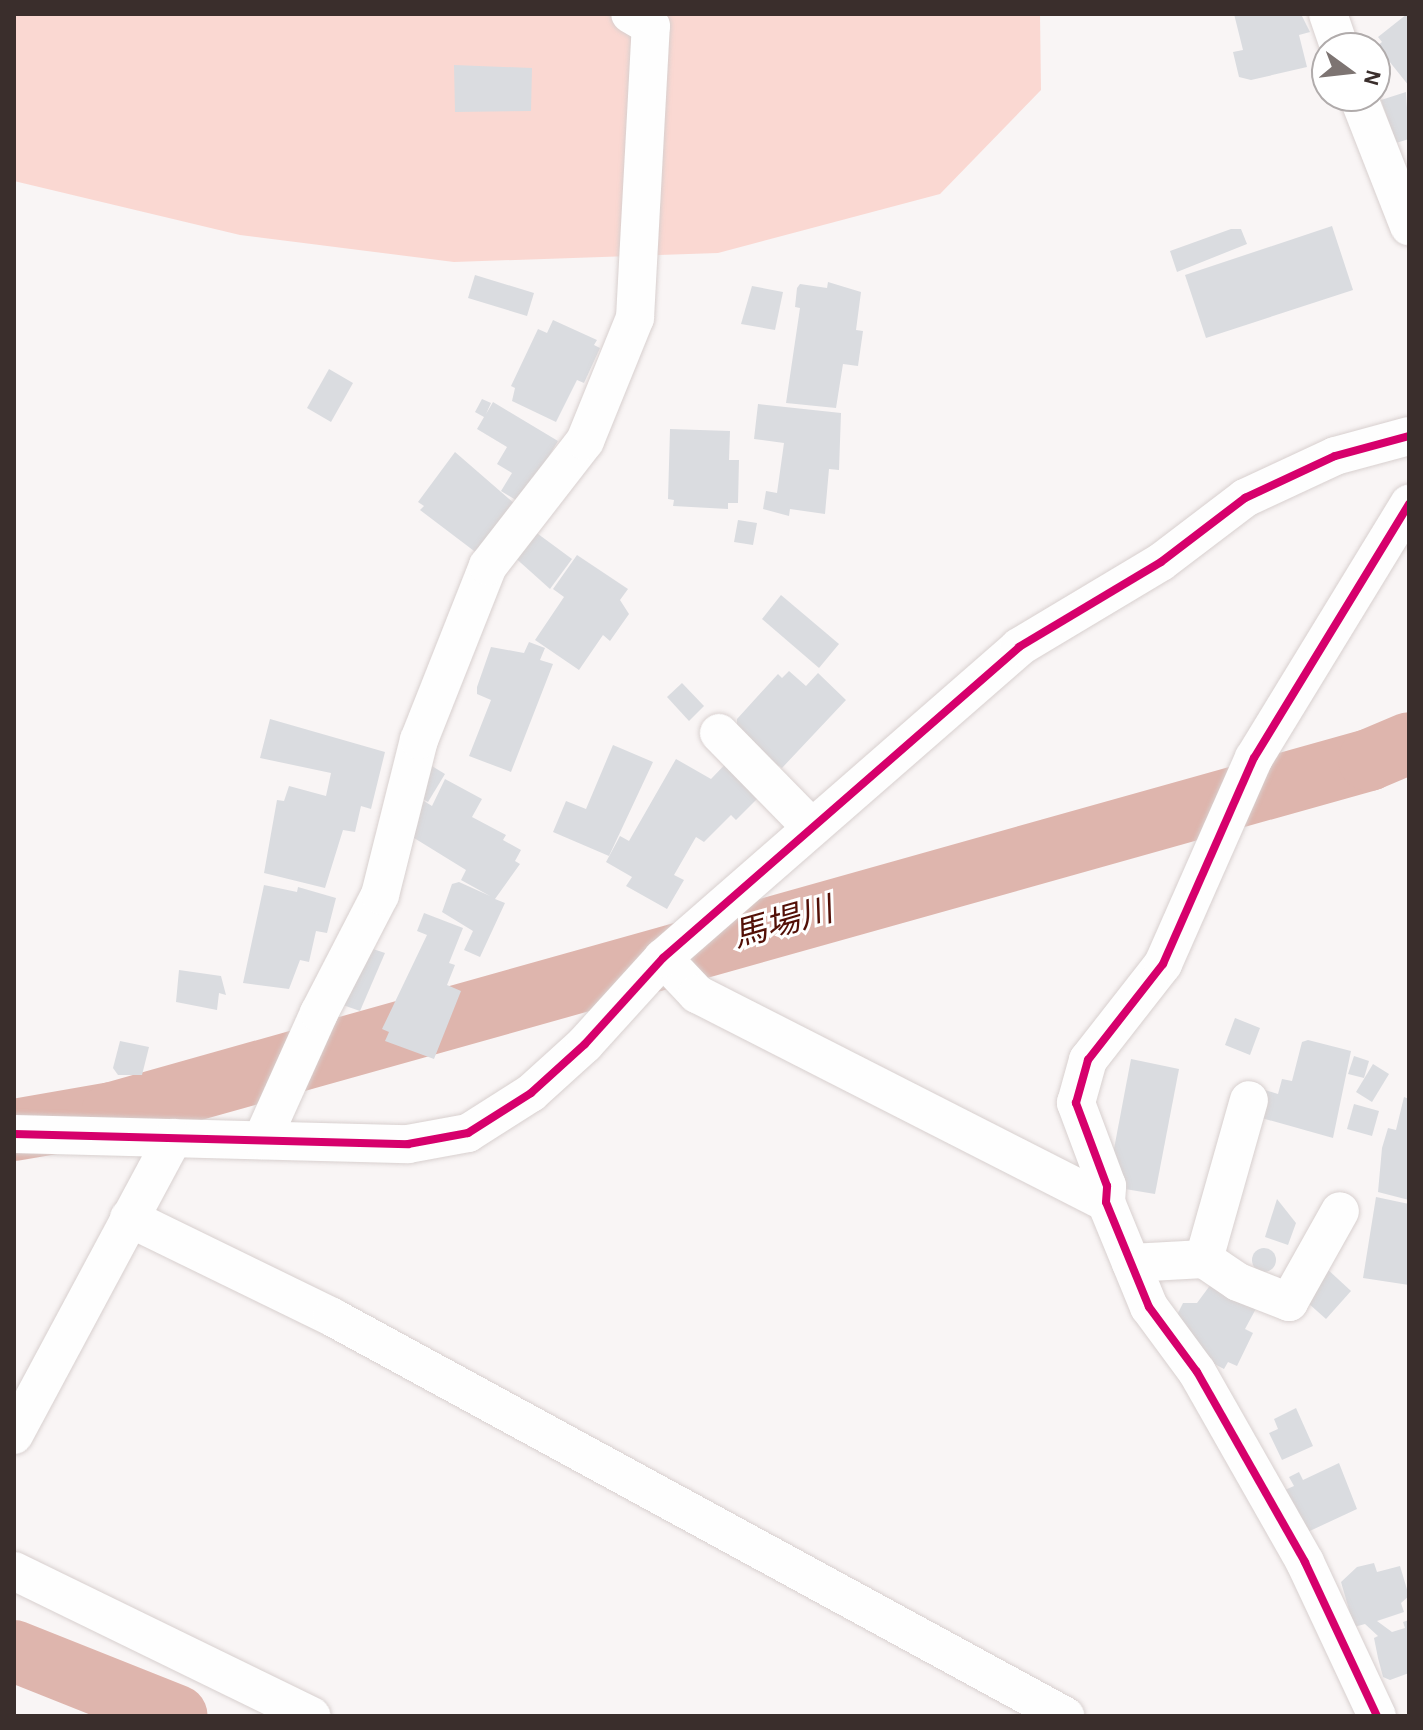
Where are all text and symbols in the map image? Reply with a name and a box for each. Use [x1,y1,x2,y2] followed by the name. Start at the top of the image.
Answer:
[1311,32,1391,112] north arrow
[1360,67,1385,88] text: N
[728,890,838,958] water label: 馬場川

